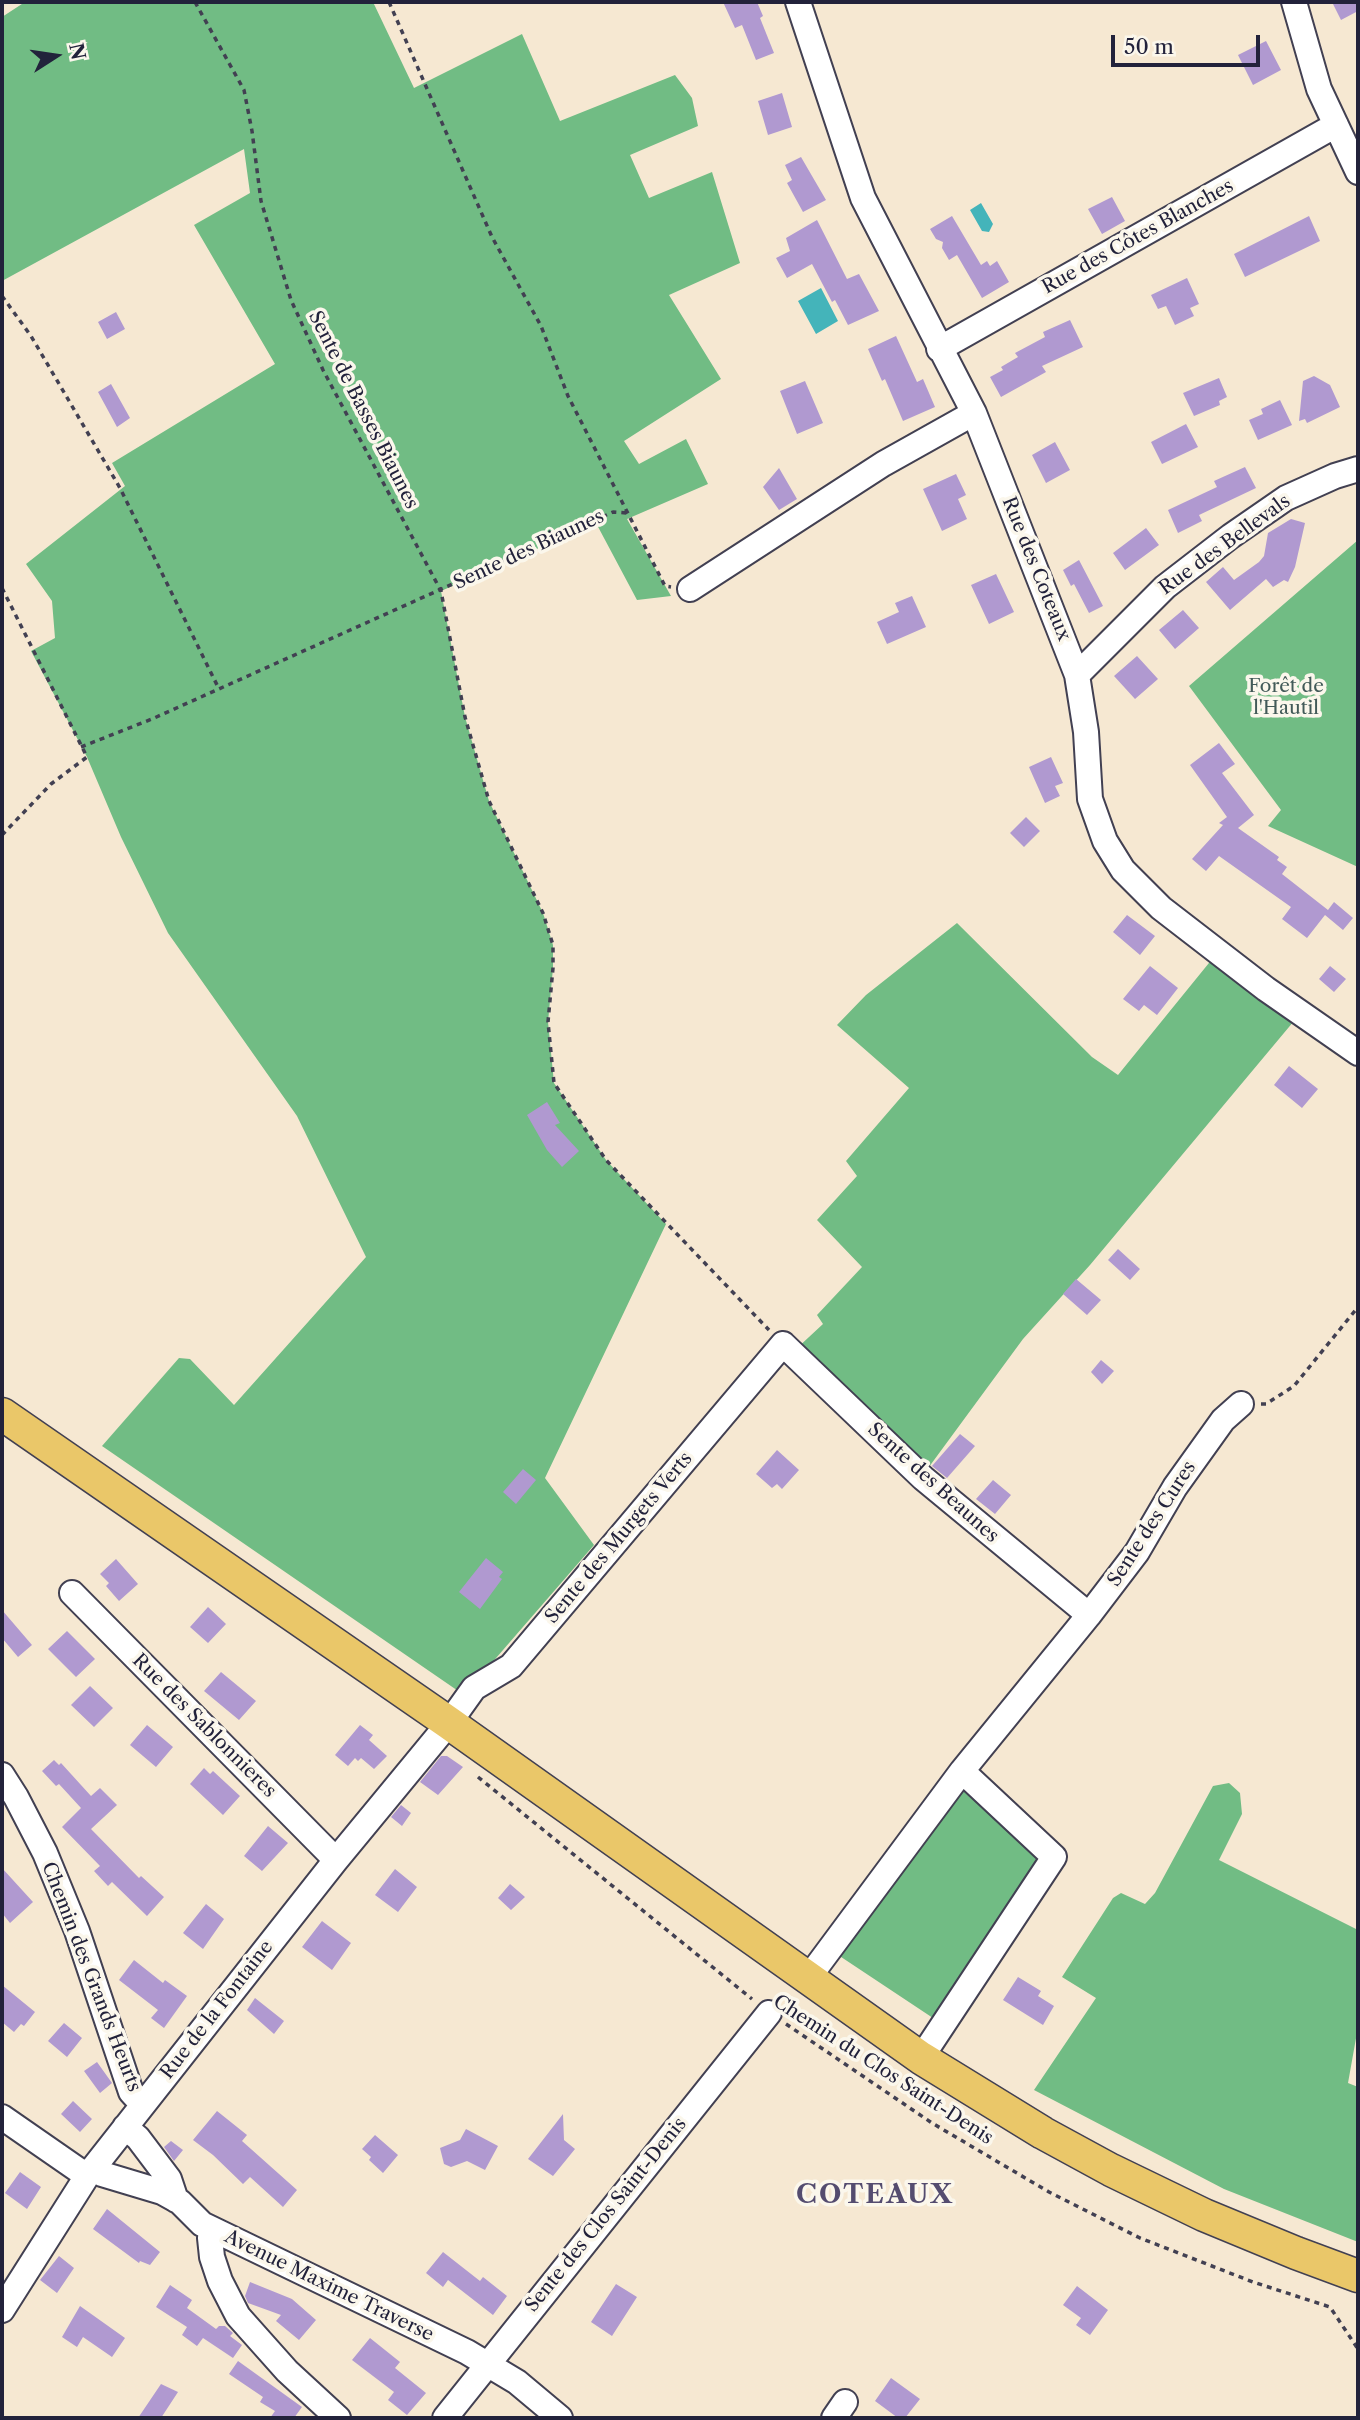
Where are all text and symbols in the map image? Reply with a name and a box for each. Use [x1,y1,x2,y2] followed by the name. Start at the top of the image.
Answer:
[21,21,91,91] north arrow
[1115,21,1264,65] scale bar
[1124,34,1174,59] text: 50 m
[64,41,90,62] text: N
[1038,175,1238,299] street label: Rue des Côtes Blanches
[303,307,423,513] street label: Sente de Basses Biaunes
[1155,490,1295,600] street label: Rue des Bellevals
[997,494,1075,644] street label: Rue des Coteaux
[450,505,608,595] street label: Sente des Biaunes
[1248,676,1324,720] park label: Forêt de l'Hautil
[863,1418,1003,1548] street label: Sente des Beaunes
[541,1448,697,1628] street label: Sente des Murgets Verts
[1103,1457,1201,1591] street label: Sente des Cures
[127,1649,281,1803] street label: Rue des Sablonnieres
[37,1859,145,2095] street label: Chemin des Grands Heurts
[156,1936,278,2084] street label: Rue de la Fontaine
[769,1990,997,2150] street label: Chemin du Clos Saint-Denis
[521,2113,691,2317] street label: Sente des Clos Saint-Denis
[797,2179,953,2211] district label: COTEAUX
[221,2225,437,2347] street label: Avenue Maxime Traverse

